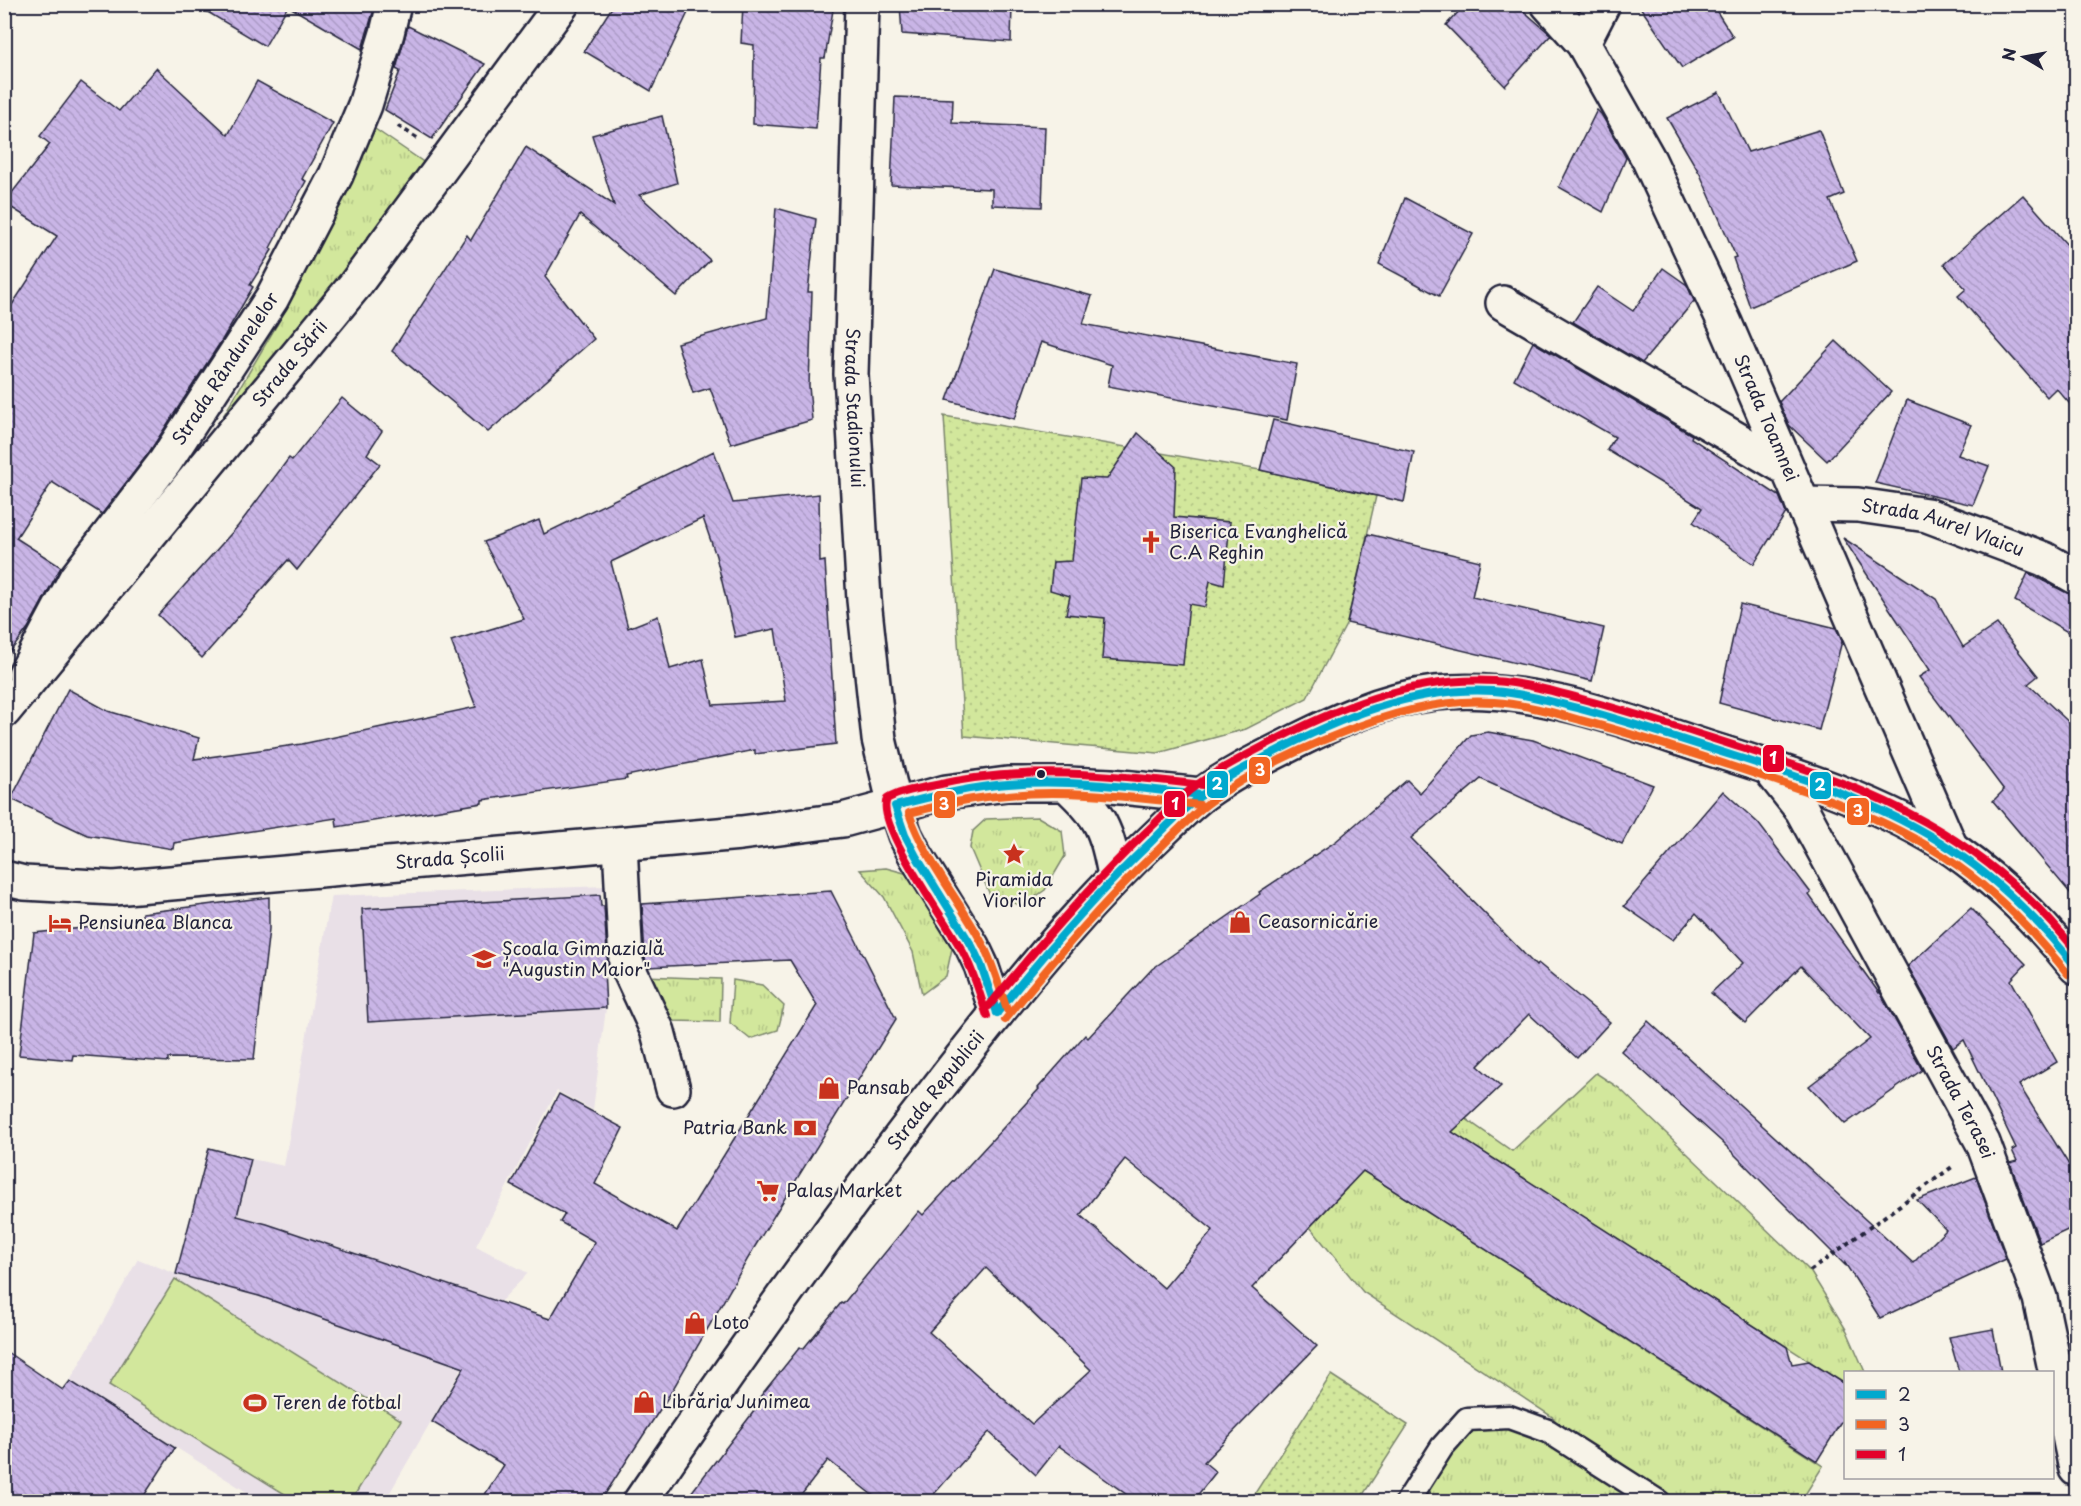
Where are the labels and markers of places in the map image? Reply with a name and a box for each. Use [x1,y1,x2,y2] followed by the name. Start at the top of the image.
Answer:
[1169,517,1348,565] place label: Biserica Evanghelică C.A Reghin
[1138,529,1164,555] church icon: Biserica Evanghelică C.A Reghin
[1035,768,1047,780] unlabelled marker
[1001,841,1027,867] place icon: Piramida Viorilor
[975,865,1054,913] place label: Piramida Viorilor
[1258,907,1378,934] place label: Ceasornicărie
[78,908,233,935] place label: Pensiunea Blanca
[1227,909,1253,935] shop icon: Ceasornicărie
[47,910,73,936] hotel icon: Pensiunea Blanca
[502,934,665,982] place label: Școala Gimnazială "Augustin Maior"
[471,946,497,972] school or university icon: Școala Gimnazială "Augustin Maior"
[847,1073,910,1100] place label: Pansab
[816,1075,842,1101] shop icon: Pansab
[683,1113,787,1140] place label: Patria Bank
[792,1115,818,1141] bank icon: Patria Bank
[786,1176,902,1203] place label: Palas Market
[755,1178,781,1204] supermarket icon: Palas Market
[713,1308,749,1335] place label: Loto
[682,1310,708,1336] shop icon: Loto
[662,1387,811,1414] place label: Librăria Junimea
[273,1388,402,1415] place label: Teren de fotbal
[631,1389,657,1415] shop icon: Librăria Junimea
[242,1390,268,1416] sports icon: Teren de fotbal

